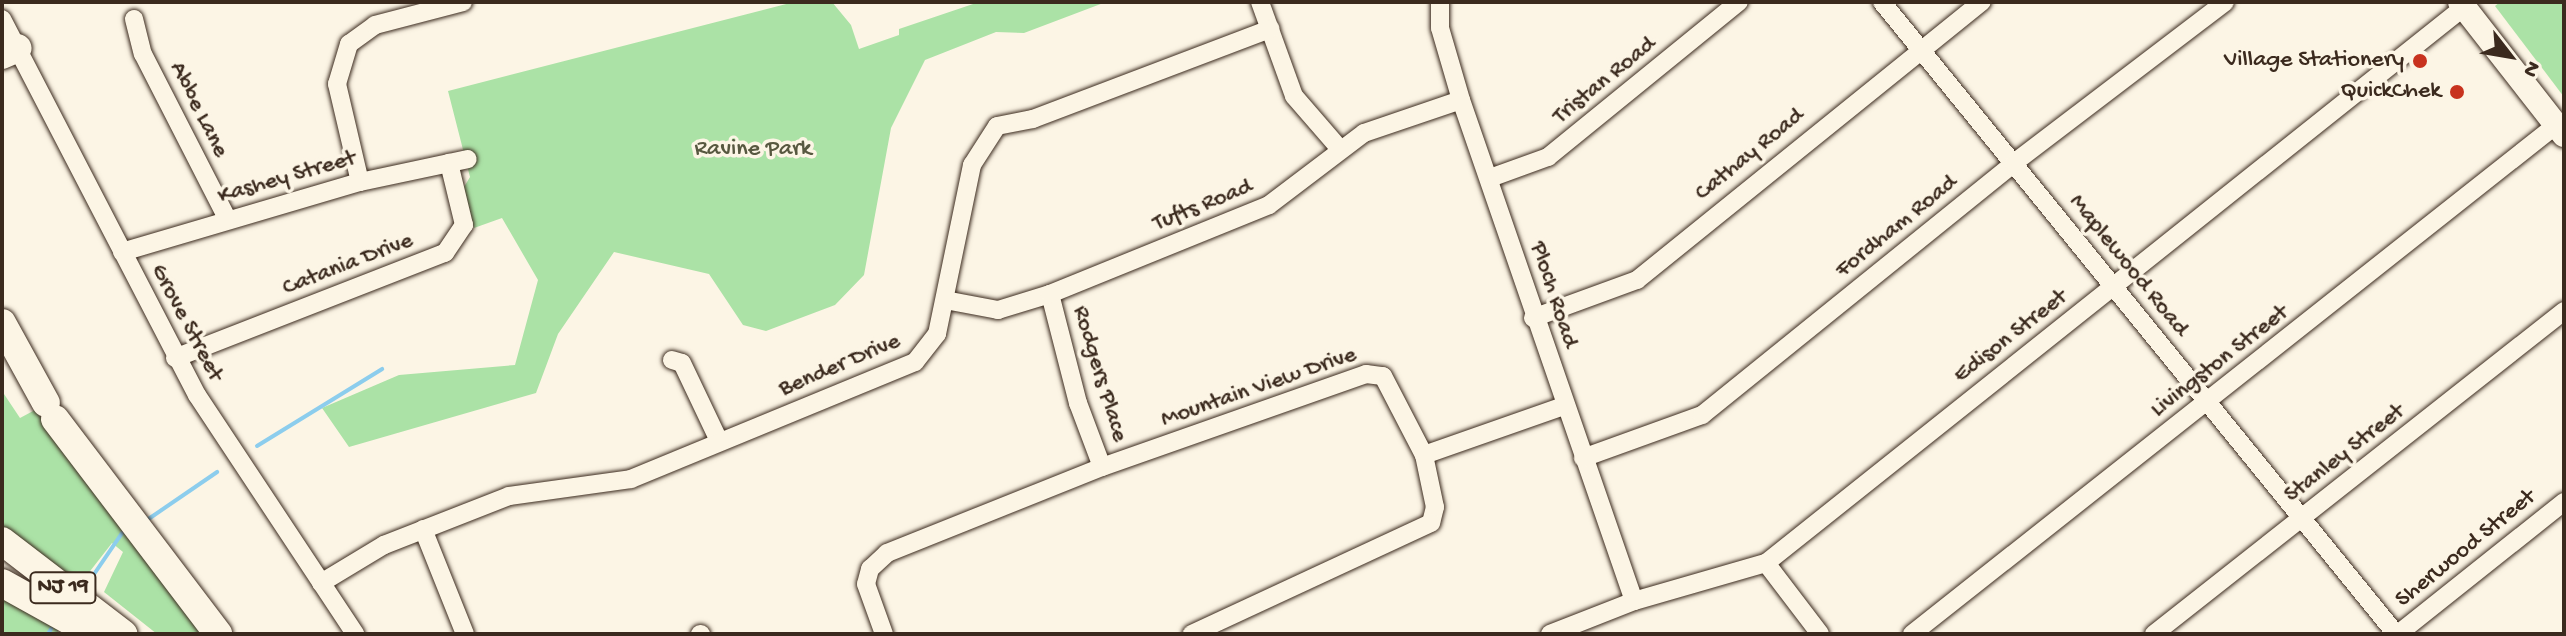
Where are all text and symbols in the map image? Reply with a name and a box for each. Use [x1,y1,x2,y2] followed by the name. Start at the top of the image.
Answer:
[2470,16,2550,96] north arrow
[1548,31,1662,131] street label: Tristan Road
[2224,47,2404,75] place label: Village Stationery
[2411,52,2429,70] marker: Village Stationery
[2516,56,2545,81] text: N
[162,57,234,163] street label: Abbe Lane
[2341,78,2441,106] place label: QuickChek
[2448,83,2466,101] marker: QuickChek
[1690,102,1810,208] street label: Cathay Road
[695,136,811,164] park label: Ravine Park
[215,145,359,211] street label: Kashey Street
[1830,169,1964,285] street label: Fordham Road
[1149,173,1257,239] street label: Tufts Road
[2062,189,2194,343] street label: Maplewood Road
[279,227,417,303] street label: Catania Drive
[1522,238,1584,352] street label: Ploch Road
[143,259,229,387] street label: Grove Street
[1948,284,2074,390] street label: Edison Street
[2145,299,2295,425] street label: Livingston Street
[1065,303,1133,445] street label: Rodgers Place
[775,328,905,404] street label: Bender Drive
[1158,341,1360,435] street label: Mountain View Drive
[2279,398,2411,510] street label: Stanley Street
[2390,484,2542,614] street label: Sherwood Street
[29,570,97,606] road number: NJ 19

